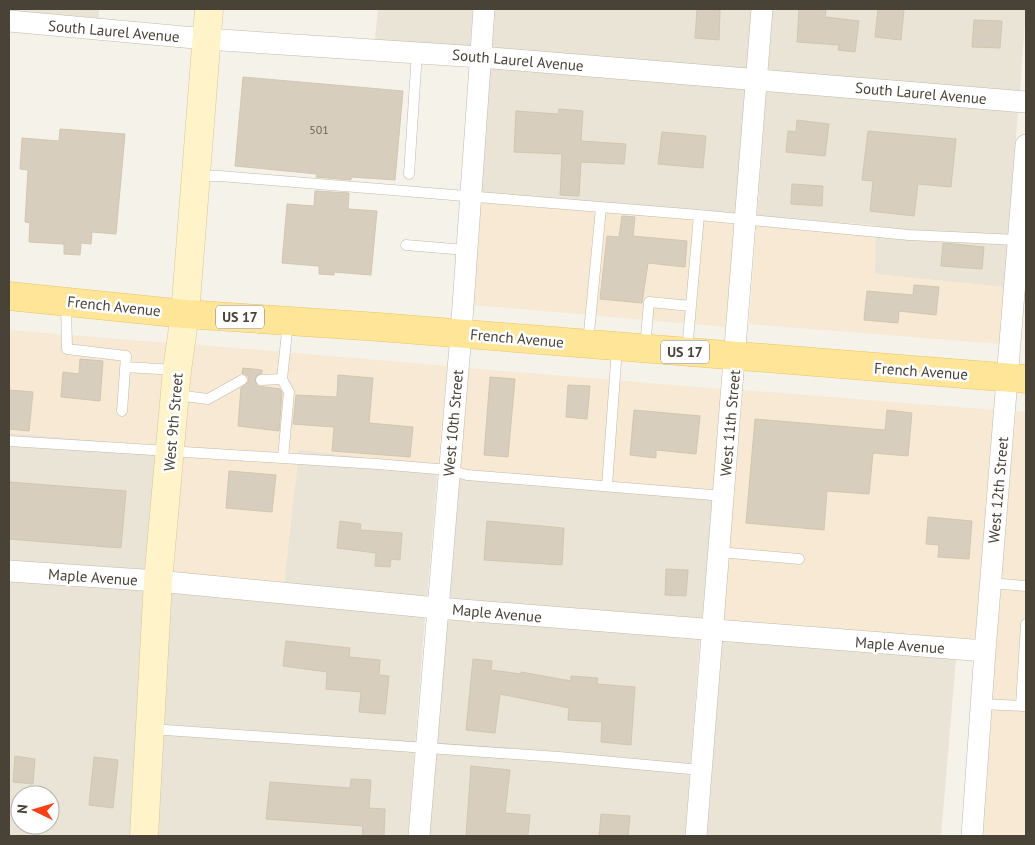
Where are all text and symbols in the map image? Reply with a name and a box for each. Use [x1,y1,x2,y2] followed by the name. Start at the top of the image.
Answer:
[48,16,180,46] street label: South Laurel Avenue
[452,45,584,75] street label: South Laurel Avenue
[855,78,987,108] street label: South Laurel Avenue
[309,122,329,137] house number: 501
[66,292,162,320] street label: French Avenue
[216,306,264,328] road number: US 17
[469,324,565,352] street label: French Avenue
[661,341,709,364] road number: US 17
[873,358,969,384] street label: French Avenue
[439,369,467,477] street label: West 10th Street
[716,369,744,477] street label: West 11th Street
[159,372,187,472] street label: West 9th Street
[984,436,1012,544] street label: West 12th Street
[48,564,138,590] street label: Maple Avenue
[451,600,543,626] street label: Maple Avenue
[855,632,945,658] street label: Maple Avenue
[10,785,60,835] north arrow
[13,803,31,814] text: N

